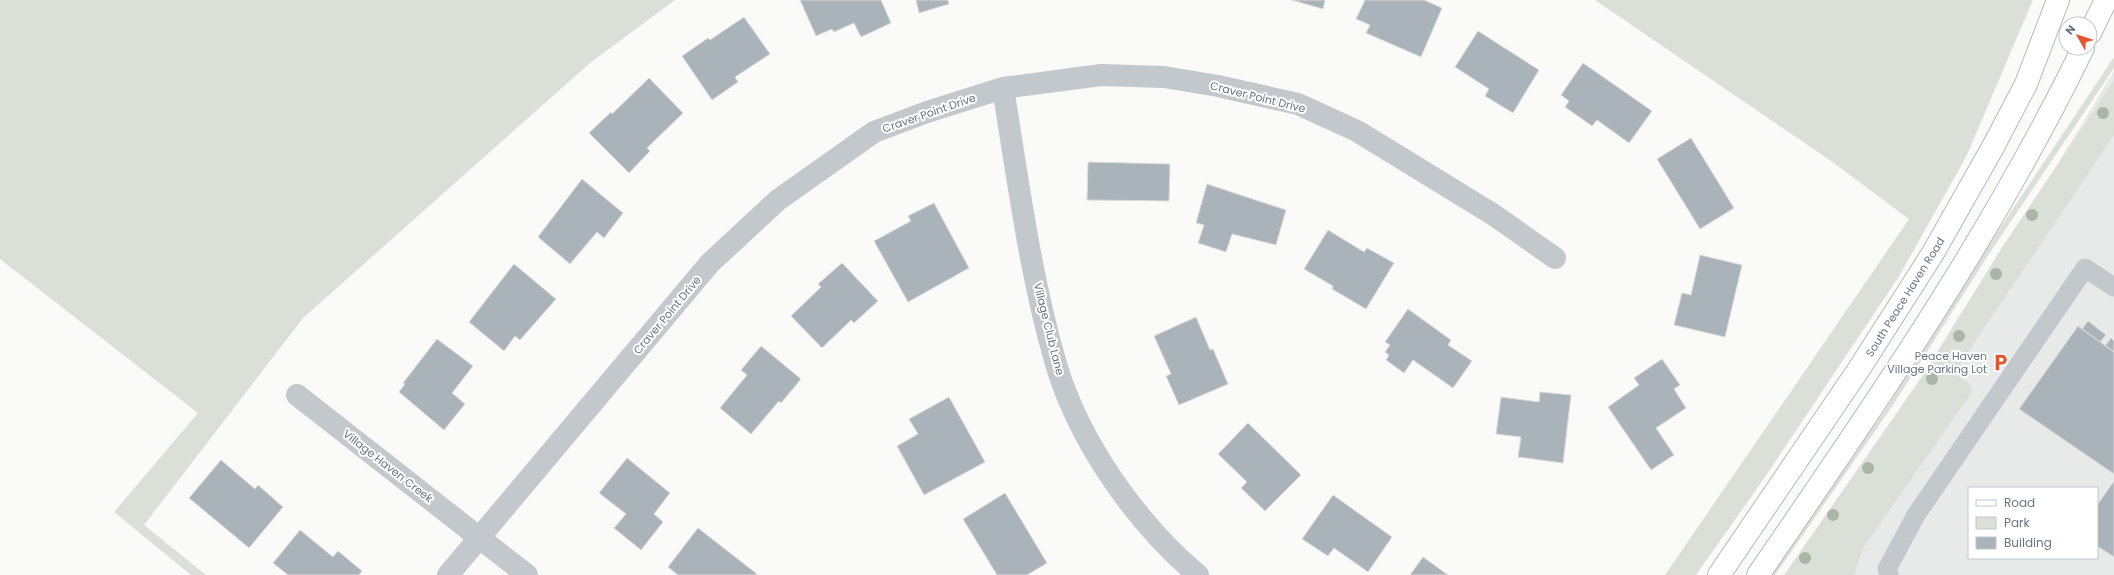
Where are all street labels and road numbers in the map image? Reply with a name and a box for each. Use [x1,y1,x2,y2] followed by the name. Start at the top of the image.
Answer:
[1209,77,1308,117] street label: Craver Point Drive
[880,89,978,136] street label: Craver Point Drive
[1862,234,1948,360] street label: South Peace Haven Road
[629,272,705,358] street label: Craver Point Drive
[1030,281,1068,377] street label: Village Club Lane
[340,426,437,506] street label: Village Haven Creek

